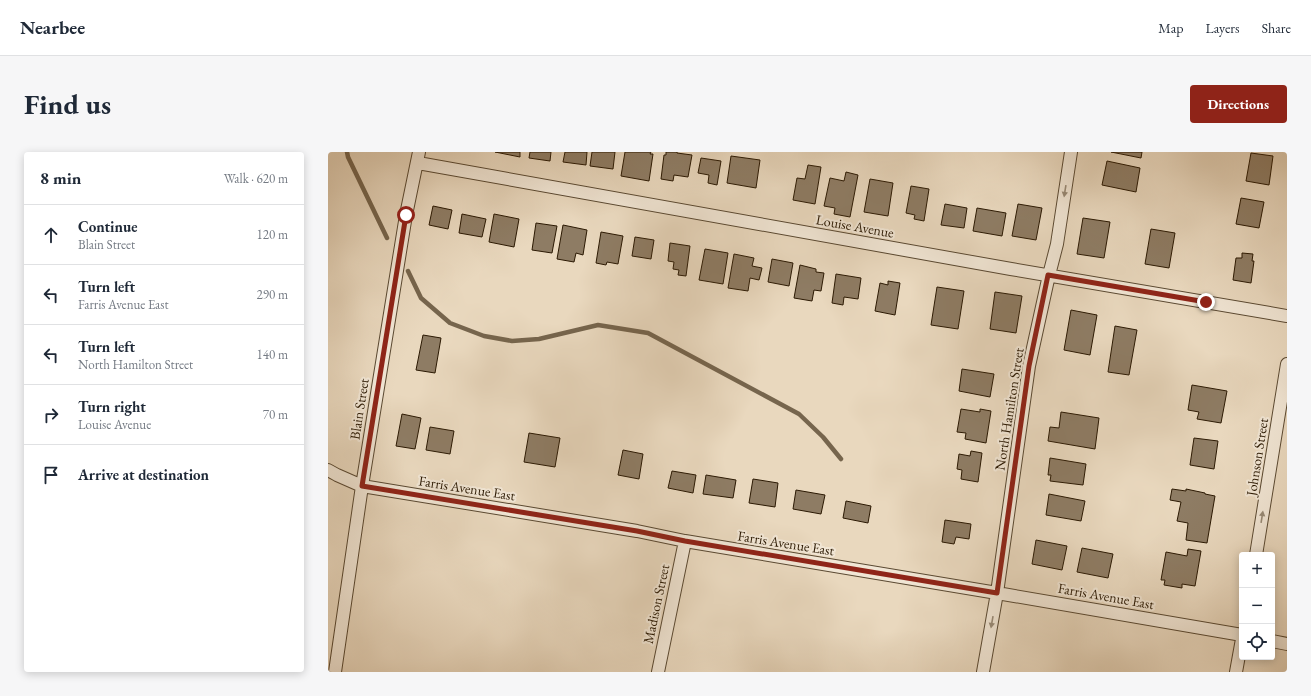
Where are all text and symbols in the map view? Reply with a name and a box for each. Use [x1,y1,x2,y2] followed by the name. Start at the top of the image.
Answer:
[20,15,85,40] text: Nearbee
[1158,19,1183,37] text: Map
[1205,19,1240,37] text: Layers
[1262,19,1291,37] text: Share
[1190,85,1287,123] button: Directions
[24,86,111,122] text: Find us
[40,167,81,189] text: 8 min
[224,170,288,187] text: Walk · 620 m
[1062,184,1068,197] one-way arrow
[397,206,415,224] route start
[815,210,896,242] street label: Louise Avenue
[78,217,138,236] text: Continue
[40,224,62,246] icon: ahead
[257,226,288,243] text: 120 m
[78,236,135,253] text: Blain Street
[78,277,135,296] text: Turn left
[40,284,62,306] icon: left
[257,286,288,303] text: 290 m
[1197,293,1215,311] route end
[78,296,169,313] text: Farris Avenue East
[78,337,135,356] text: Turn left
[40,344,62,366] icon: left
[257,346,288,363] text: 140 m
[990,346,1028,472] street label: North Hamilton Street
[78,356,193,373] text: North Hamilton Street
[345,377,373,441] street label: Blain Street
[78,397,146,416] text: Turn right
[40,404,62,426] icon: right
[263,406,288,423] text: 70 m
[78,416,151,433] text: Louise Avenue
[1242,416,1272,498] street label: Johnson Street
[40,464,62,486] icon: arrive
[78,465,209,484] text: Arrive at destination
[417,471,517,505] street label: Farris Avenue East
[1259,510,1265,523] one-way arrow
[736,526,836,560] street label: Farris Avenue East
[1239,552,1275,660] map controls
[1239,552,1275,588] button: +
[639,562,673,645] street label: Madison Street
[1056,579,1156,613] street label: Farris Avenue East
[1239,588,1275,624] button: −
[989,616,995,628] one-way arrow
[1239,624,1275,660] button: locate

